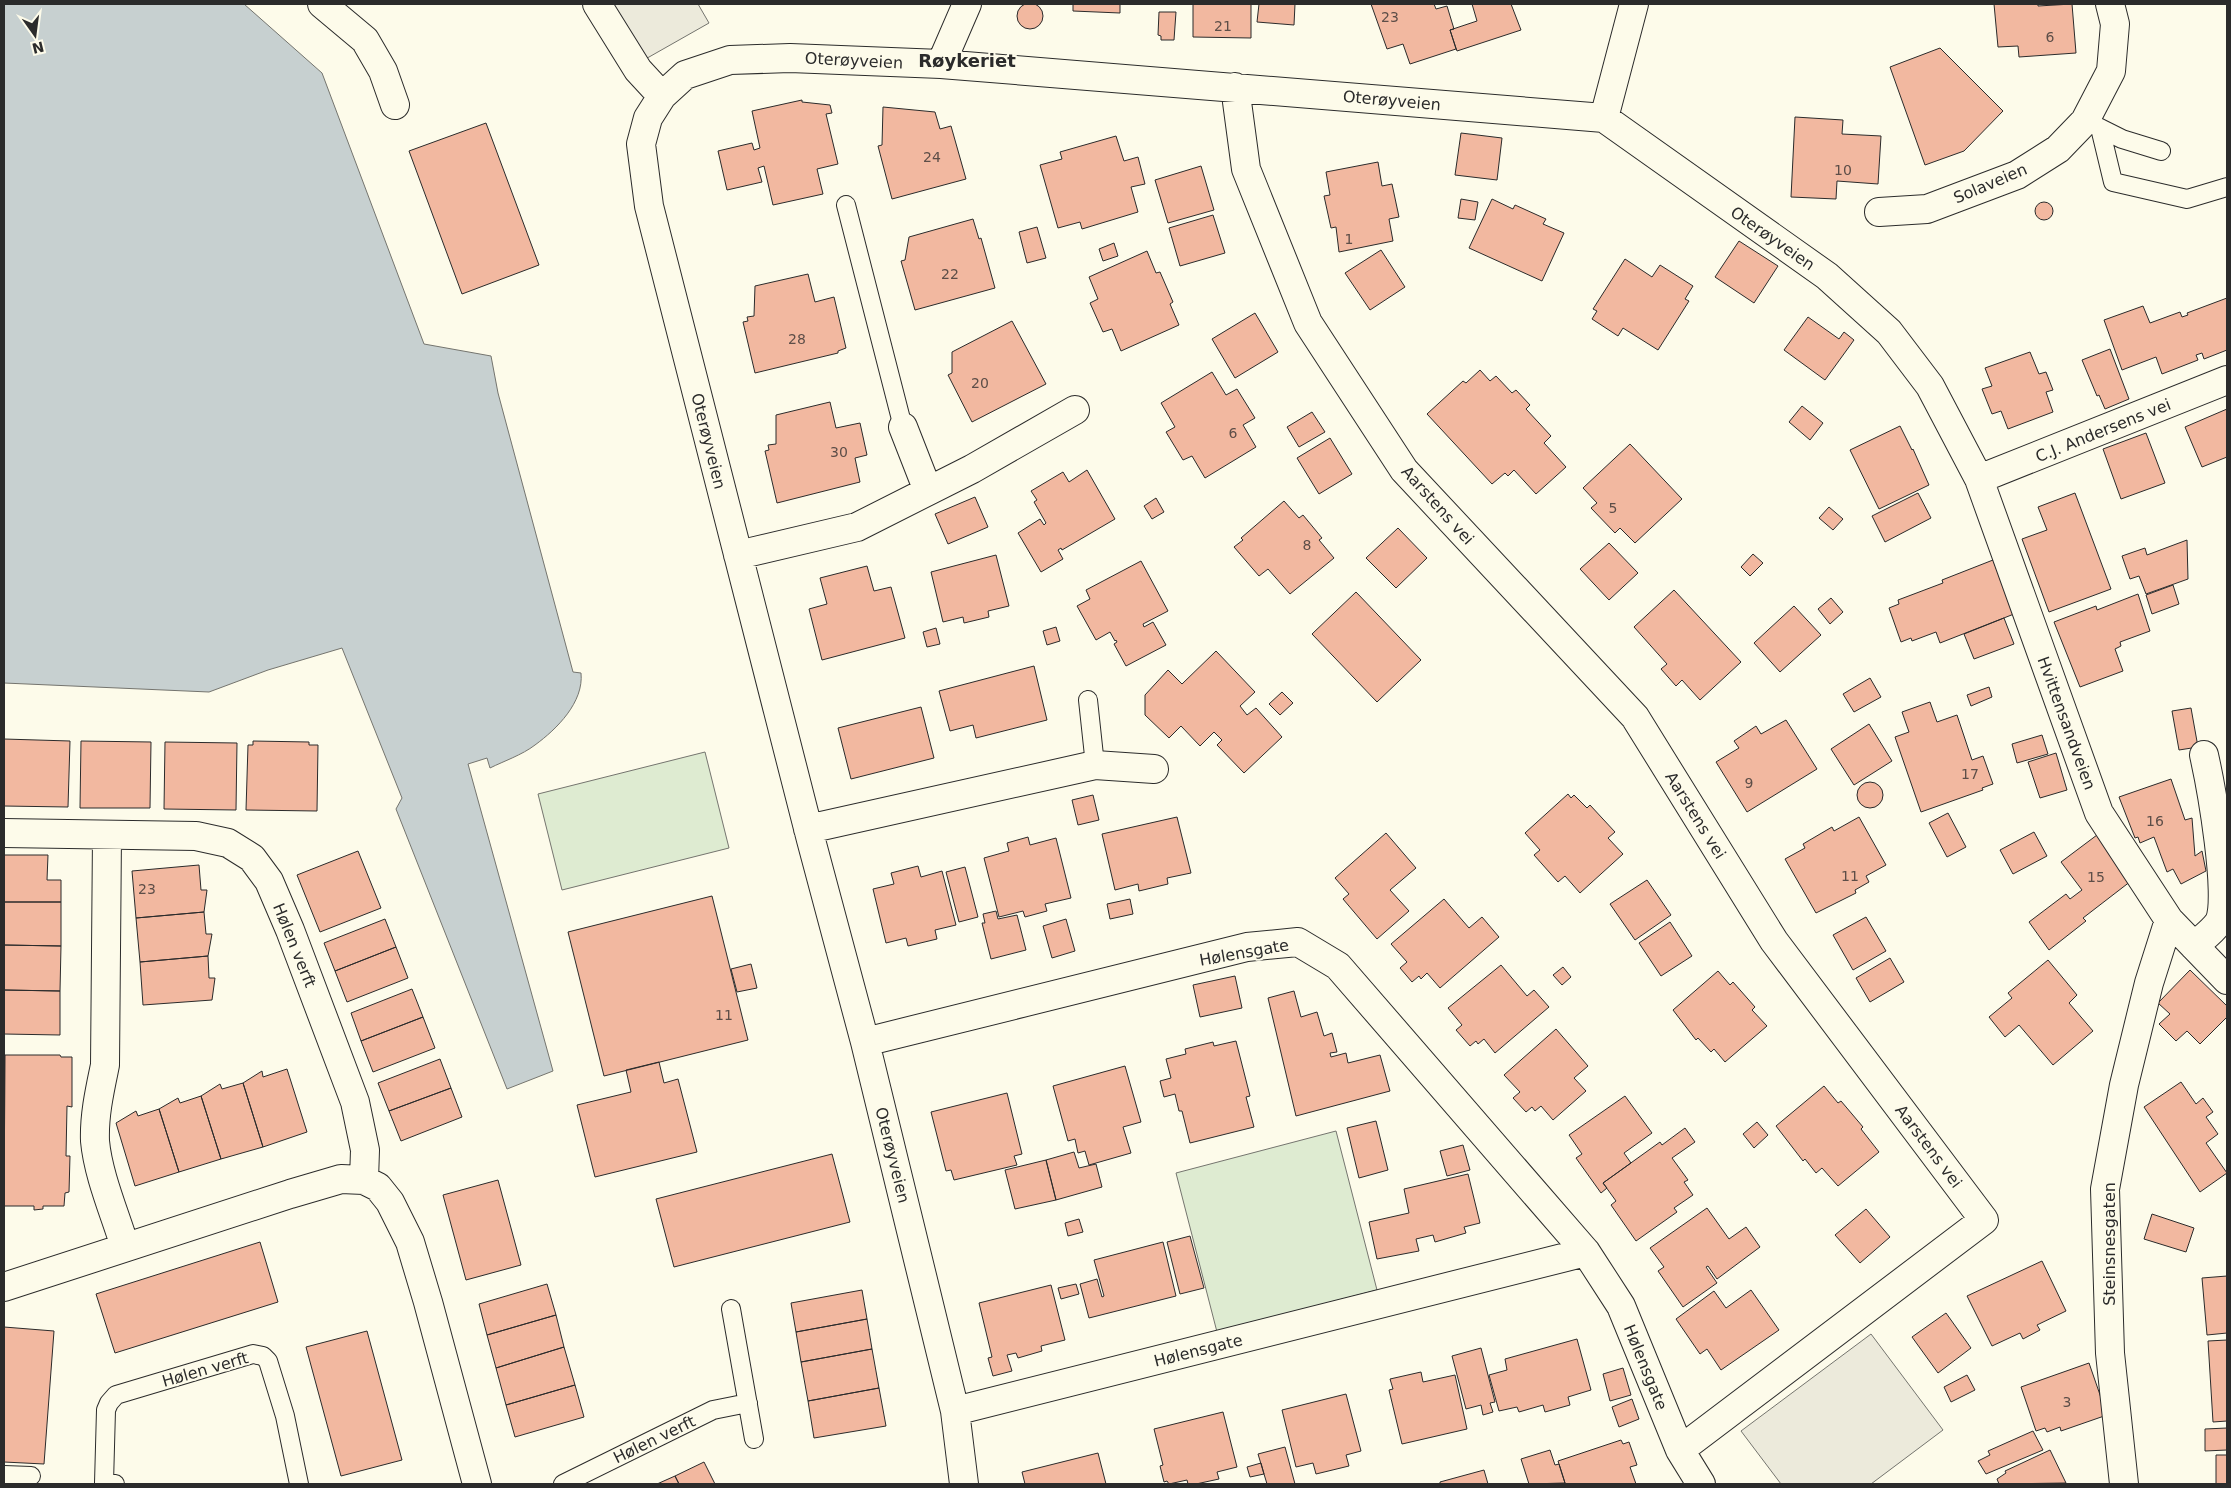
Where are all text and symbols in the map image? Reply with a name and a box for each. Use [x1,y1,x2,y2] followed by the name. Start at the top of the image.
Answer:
[1381,9,1399,25] house number: 23
[10,10,60,60] north arrow
[1214,18,1232,34] house number: 21
[2046,29,2055,45] house number: 6
[31,38,46,57] text: N
[804,48,904,73] street label: Oterøyveien
[918,50,1016,71] district label: Røykeriet
[1342,87,1442,114] street label: Oterøyveien
[923,149,941,165] house number: 24
[1951,159,2030,207] street label: Solaveien
[1834,162,1852,178] house number: 10
[1727,202,1818,274] street label: Oterøyveien
[1345,231,1353,247] house number: 1
[941,266,959,282] house number: 22
[788,331,806,347] house number: 28
[971,375,989,391] house number: 20
[687,391,730,491] street label: Oterøyveien
[2033,395,2174,466] street label: C.J. Andersens vei
[1229,425,1238,441] house number: 6
[830,444,848,460] house number: 30
[1397,462,1478,549] street label: Aarstens vei
[1609,500,1617,516] house number: 5
[1303,537,1311,553] house number: 8
[2034,654,2100,793] street label: Hvittensandveien
[1961,766,1979,782] house number: 17
[1661,768,1730,862] street label: Aarstens vei
[1745,775,1753,791] house number: 9
[2146,813,2164,829] house number: 16
[1841,868,1859,884] house number: 11
[2087,869,2105,885] house number: 15
[138,881,156,897] house number: 23
[269,900,320,990] street label: Hølen verft
[1198,935,1290,970] street label: Hølensgate
[715,1007,733,1023] house number: 11
[1891,1101,1966,1192] street label: Aarstens vei
[871,1105,914,1205] street label: Oterøyveien
[2100,1182,2119,1306] street label: Steinsnesgaten
[1620,1322,1671,1413] street label: Hølensgate
[1152,1330,1244,1371] street label: Hølensgate
[160,1348,250,1391] street label: Hølen verft
[2063,1394,2071,1410] house number: 3
[610,1411,698,1467] street label: Hølen verft

